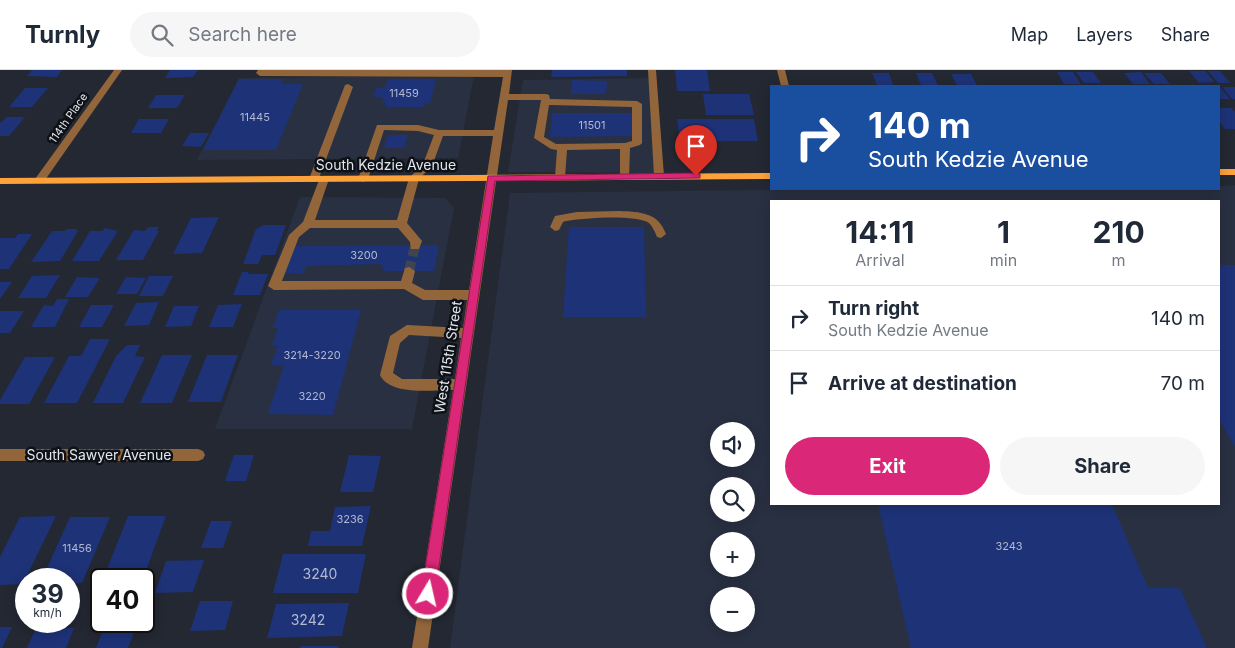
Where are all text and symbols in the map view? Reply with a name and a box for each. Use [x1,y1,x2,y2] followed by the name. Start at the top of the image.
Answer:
[130,12,480,57] search box
[25,20,100,49] text: Turnly
[148,21,176,49] icon: search
[188,23,297,46] text: Search here
[1011,24,1048,45] text: Map
[1076,24,1133,45] text: Layers
[1161,24,1210,45] text: Share
[389,86,419,100] house number: 11459
[46,90,90,146] street label: 114th Place
[868,104,971,146] text: 140 m
[785,105,850,170] icon: right
[240,110,270,124] house number: 11445
[578,118,606,132] house number: 11501
[675,125,717,176] pin
[682,132,710,160] icon: arrive
[868,146,1089,172] text: South Kedzie Avenue
[316,156,456,173] street label: South Kedzie Avenue
[845,214,914,250] text: 14:11
[997,214,1010,250] text: 1
[1093,214,1145,250] text: 210
[350,248,378,262] house number: 3200
[855,250,905,270] text: Arrival
[990,250,1017,270] text: min
[1112,250,1126,270] text: m
[828,297,919,320] text: Turn right
[430,299,465,414] street label: West 115th Street
[785,304,813,332] icon: right
[1151,307,1205,330] text: 140 m
[828,320,989,340] text: South Kedzie Avenue
[283,348,341,362] house number: 3214-3220
[785,369,813,397] icon: arrive
[828,372,1017,395] text: Arrive at destination
[1161,372,1205,395] text: 70 m
[298,389,326,403] house number: 3220
[710,422,755,632] map controls
[710,422,755,467] button: sound
[785,437,990,495] button: Exit
[1000,437,1205,495] button: Share
[27,446,171,463] street label: South Sawyer Avenue
[710,477,755,522] button: search
[336,512,364,526] house number: 3236
[710,532,755,577] button: +
[995,539,1023,553] house number: 3243
[62,541,92,555] house number: 11456
[303,565,337,582] house number: 3240
[401,567,453,619] position arrow
[90,568,155,633] speed limit sign: 40
[31,579,64,609] text: 39
[710,587,755,632] button: −
[33,605,62,620] text: km/h
[291,611,325,628] house number: 3242

